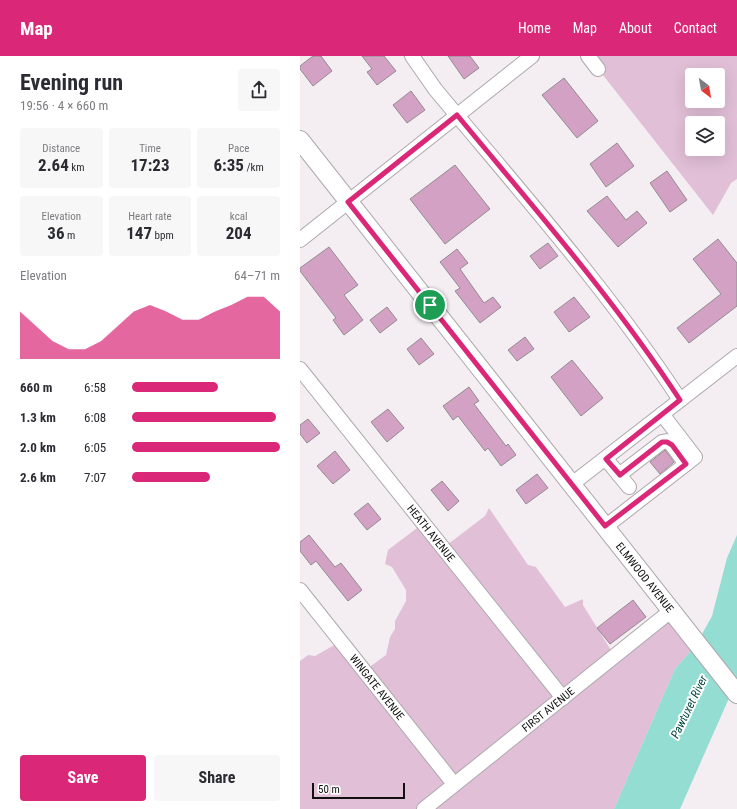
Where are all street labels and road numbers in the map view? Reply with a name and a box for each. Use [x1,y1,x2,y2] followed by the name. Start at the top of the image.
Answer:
[404,502,458,564] street label: HEATH AVENUE
[613,540,677,615] street label: ELMWOOD AVENUE
[347,652,407,723] street label: WINGATE AVENUE
[519,684,577,734] street label: FIRST AVENUE

